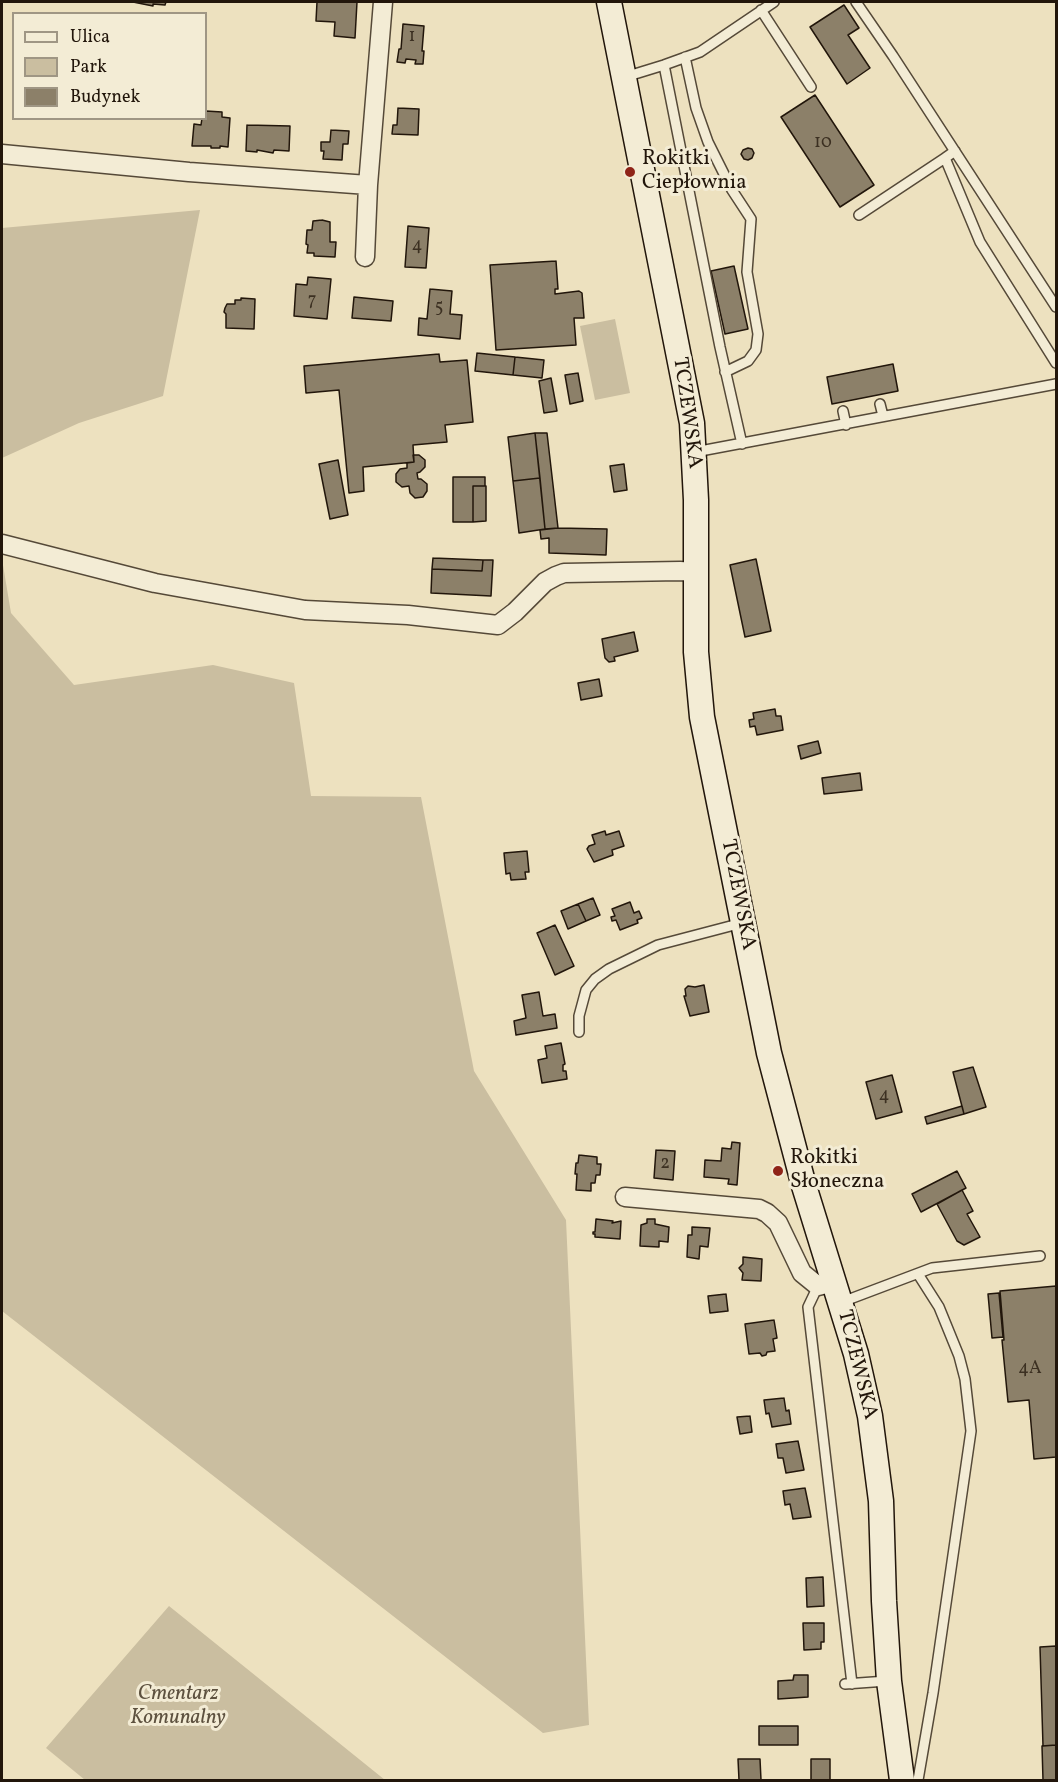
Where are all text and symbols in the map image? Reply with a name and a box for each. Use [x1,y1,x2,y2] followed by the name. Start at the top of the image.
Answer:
[12,12,207,120] legend
[70,25,110,50] text: Ulica
[409,27,415,49] house number: 1
[70,55,107,80] text: Park
[70,85,140,110] text: Budynek
[814,133,832,155] house number: 10
[642,147,747,197] place label: Rokitki Ciepłownia
[623,165,637,179] marker: Rokitki Ciepłownia
[412,236,422,258] house number: 4
[308,291,316,313] house number: 7
[435,298,443,320] house number: 5
[666,356,706,470] street label: TCZEWSKA
[714,837,760,953] street label: TCZEWSKA
[879,1086,889,1108] house number: 4
[790,1146,884,1196] place label: Rokitki Słoneczna
[660,1154,670,1176] house number: 2
[771,1164,785,1178] marker: Rokitki Słoneczna
[830,1307,882,1423] street label: TCZEWSKA
[1018,1359,1042,1381] house number: 4A
[130,1682,226,1732] park label: Cmentarz Komunalny

